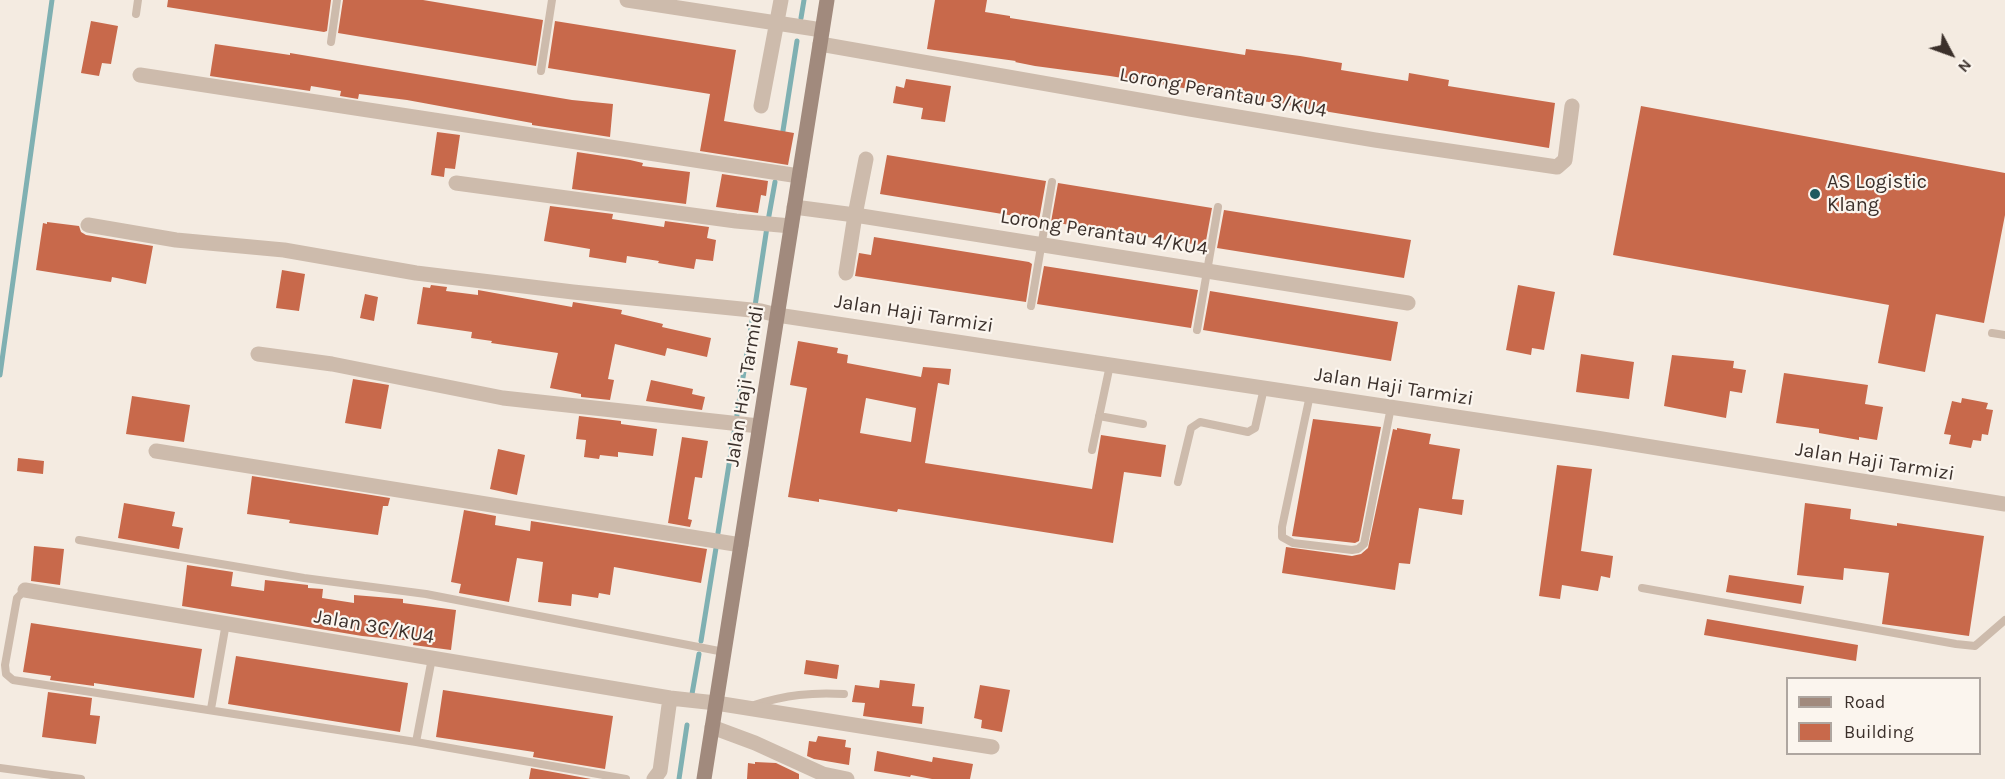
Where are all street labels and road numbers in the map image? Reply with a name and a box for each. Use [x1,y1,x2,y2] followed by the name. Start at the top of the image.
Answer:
[1117,63,1329,123] street label: Lorong Perantau 3/KU4
[999,205,1209,261] street label: Lorong Perantau 4/KU4
[833,290,995,338] street label: Jalan Haji Tarmizi
[720,304,770,468] street label: Jalan Haji Tarmidi
[1313,363,1475,411] street label: Jalan Haji Tarmizi
[1794,438,1956,486] street label: Jalan Haji Tarmizi
[312,605,436,649] street label: Jalan 3C/KU4

